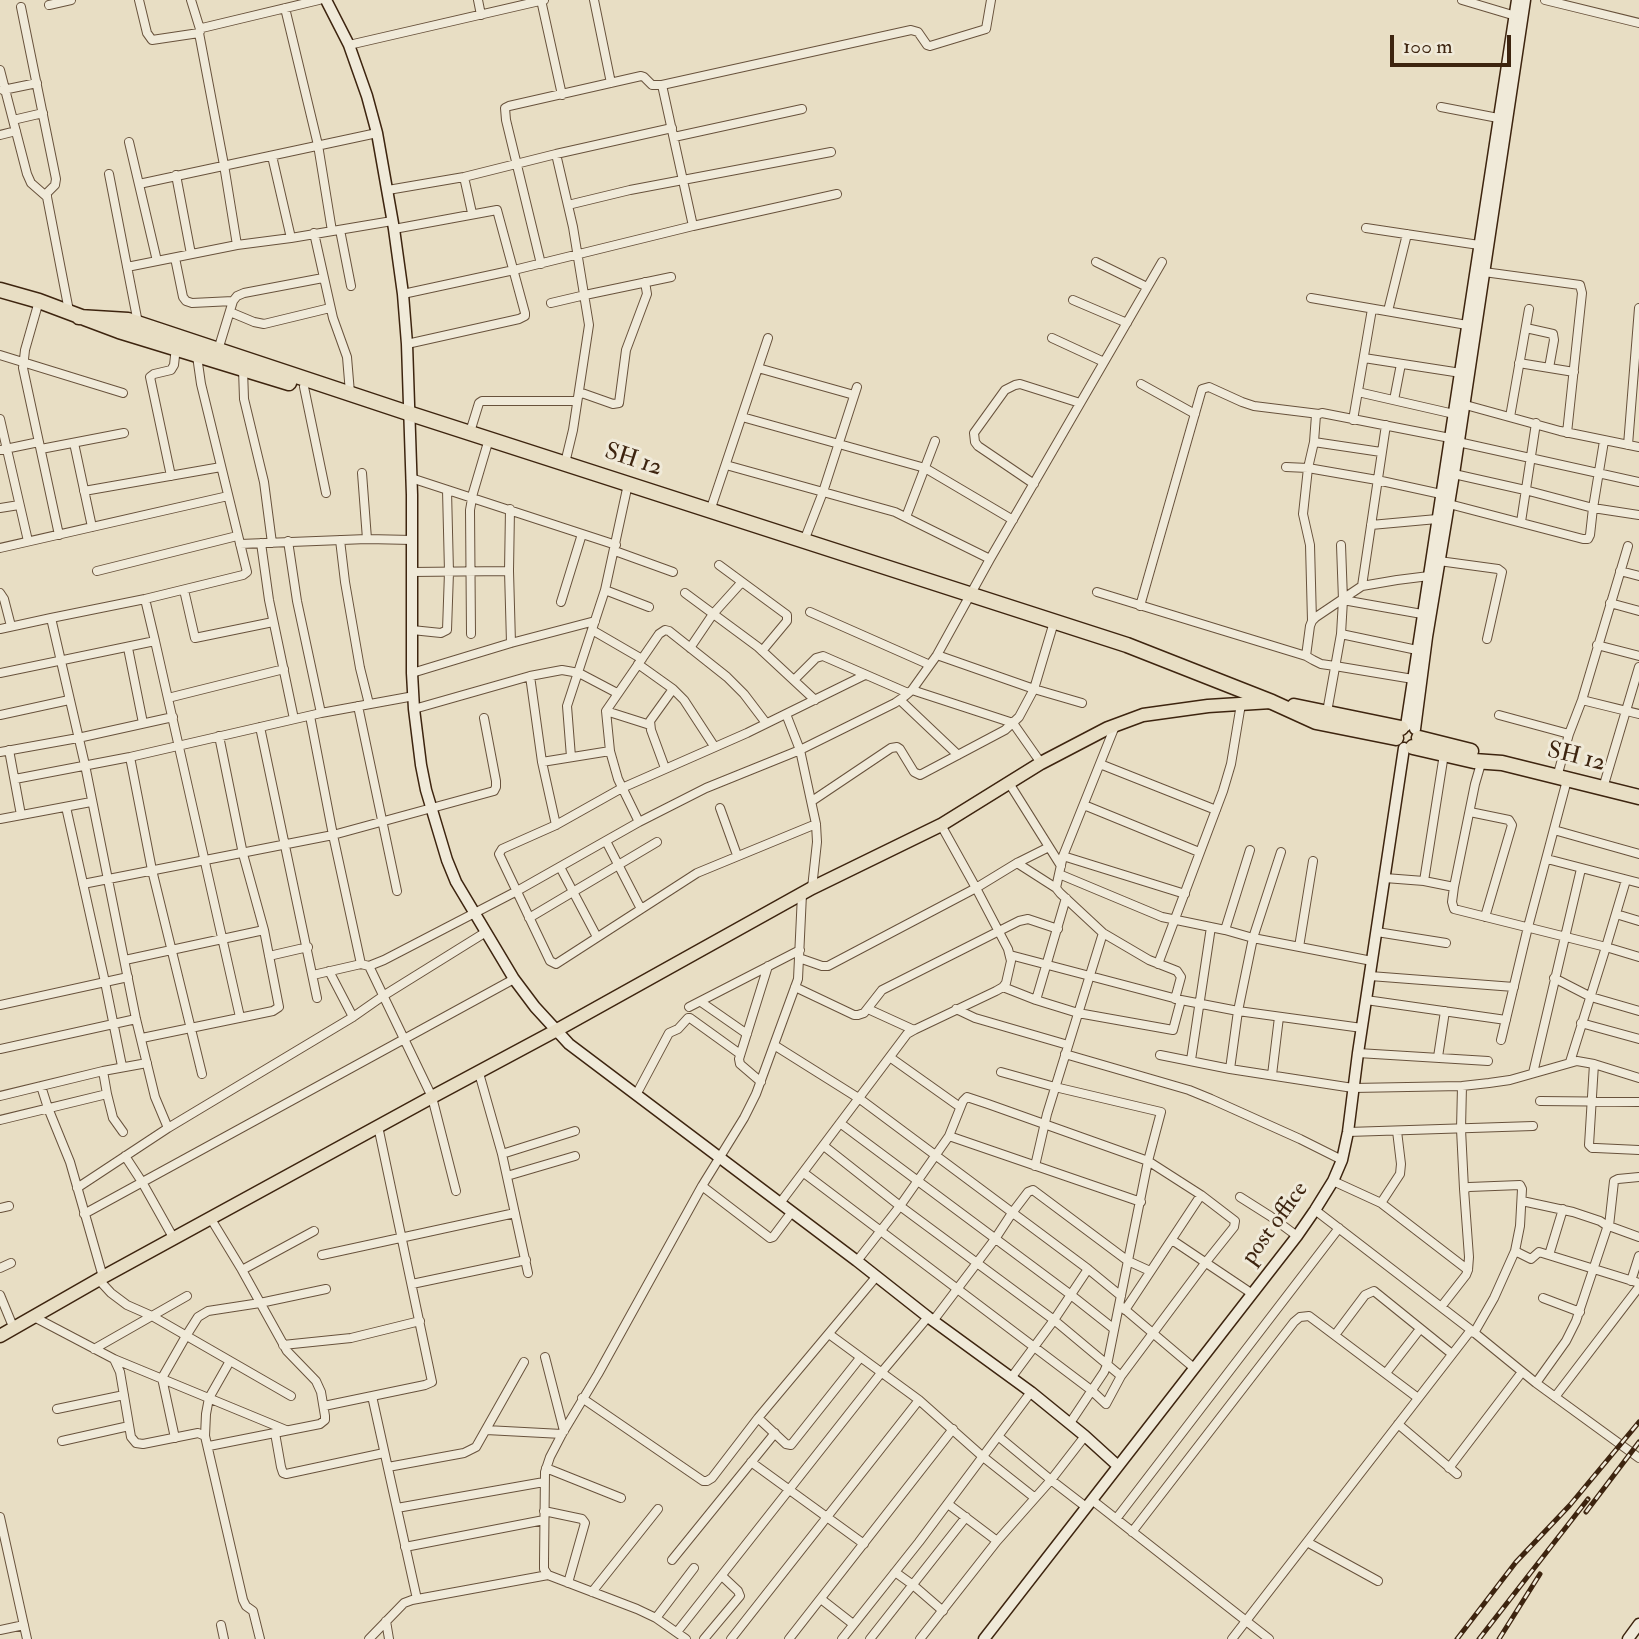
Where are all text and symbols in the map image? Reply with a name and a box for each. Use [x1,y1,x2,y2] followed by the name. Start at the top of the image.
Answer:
[1394,21,1515,65] scale bar
[1403,33,1453,60] text: 100 m
[601,438,665,484] street label: SH 12
[1544,737,1608,779] street label: SH 12
[1236,1177,1316,1271] street label: post office

